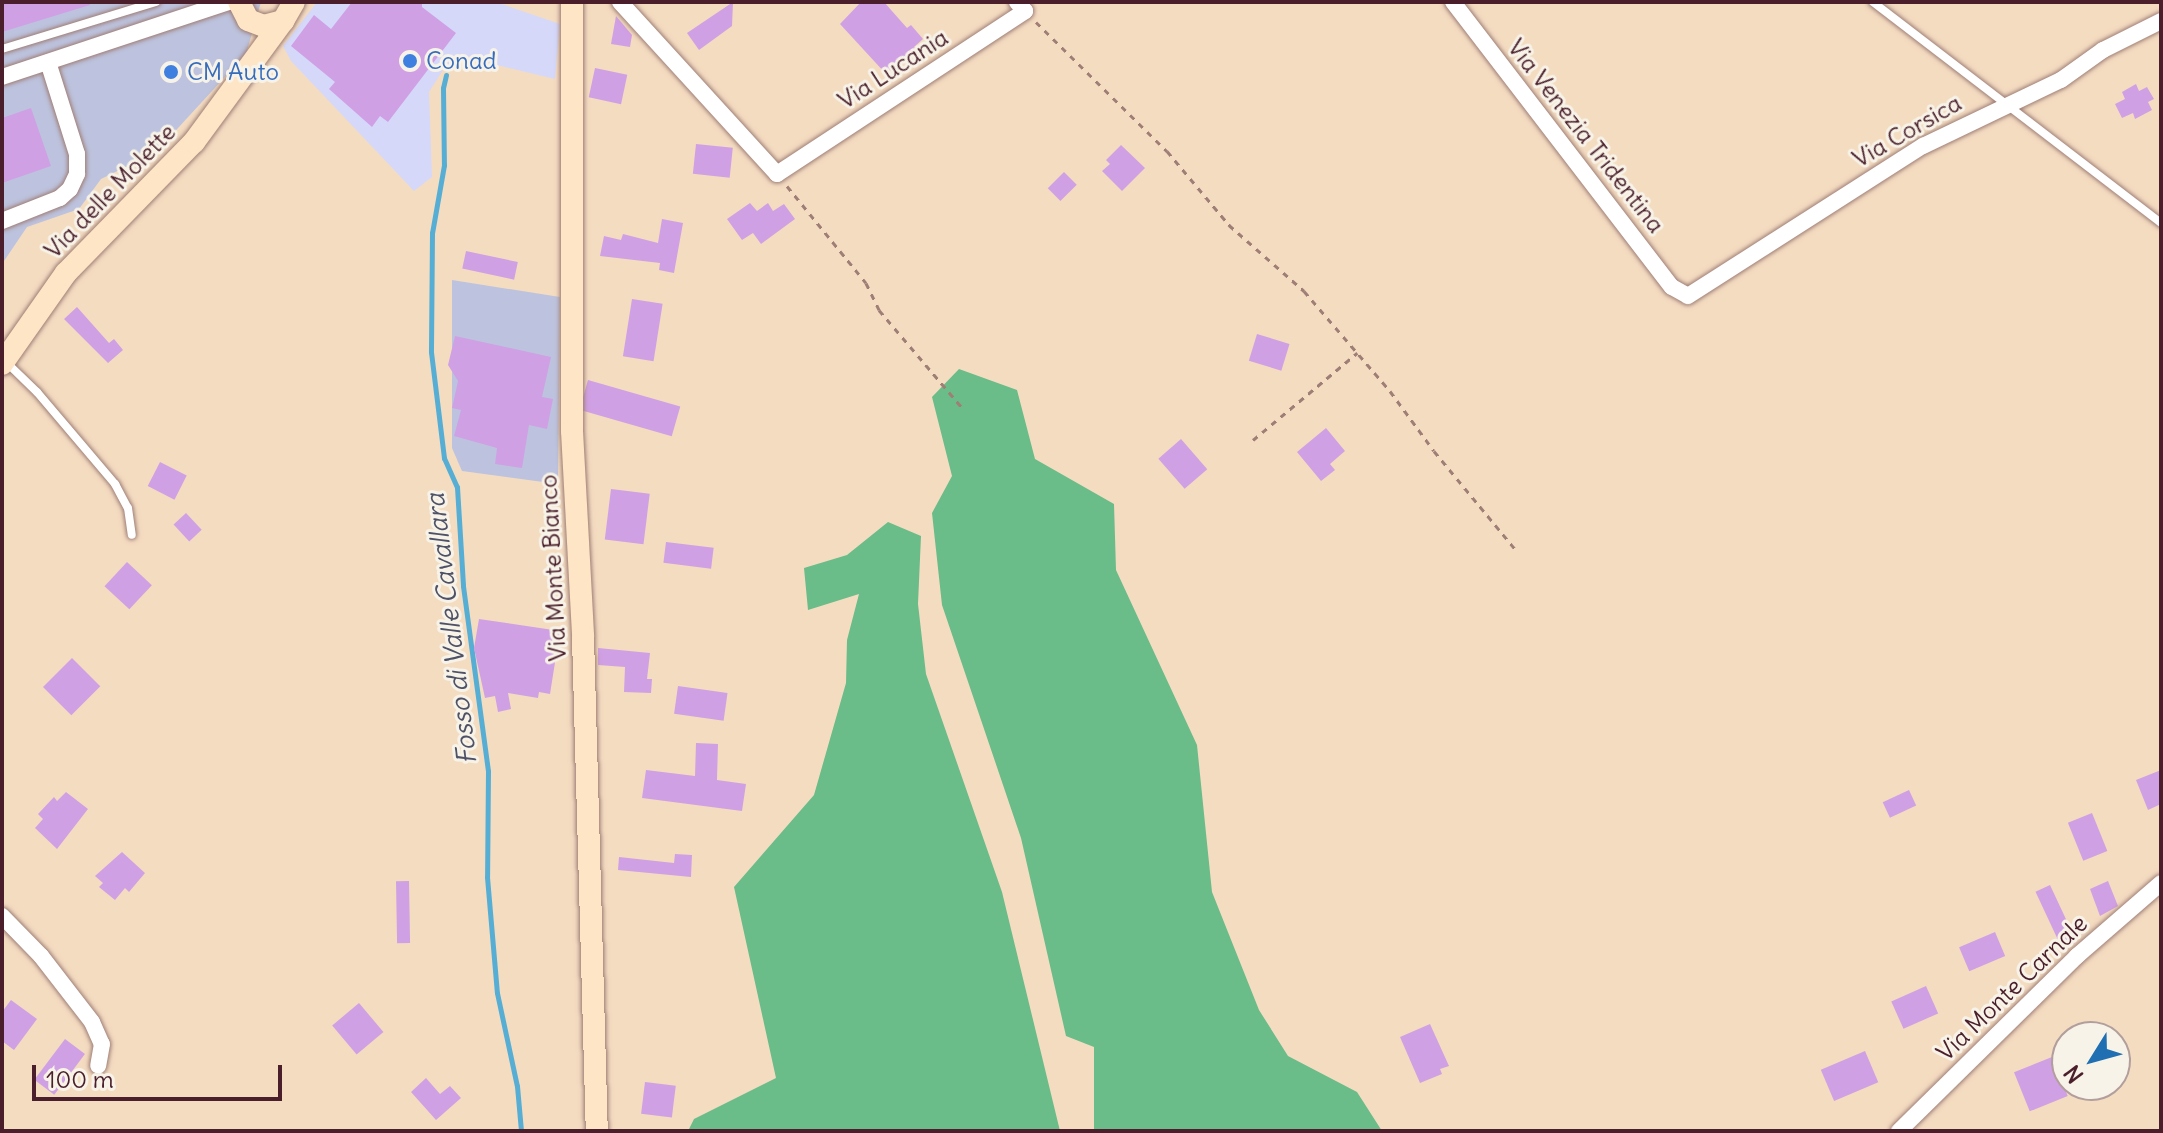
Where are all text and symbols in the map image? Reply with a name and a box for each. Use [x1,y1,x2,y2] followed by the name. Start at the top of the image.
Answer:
[833,23,953,115] street label: Via Lucania
[1501,33,1671,239] street label: Via Venezia Tridentina
[426,47,497,75] place label: Conad
[401,52,419,70] marker: Conad
[187,58,279,86] place label: CM Auto
[162,63,180,81] marker: CM Auto
[1848,88,1966,174] street label: Via Corsica
[38,118,182,264] street label: Via delle Molette
[534,474,572,662] street label: Via Monte Bianco
[419,492,483,766] water label: Fosso di Valle Cavallara
[1931,909,2093,1067] street label: Via Monte Carnale
[2051,1021,2131,1101] north arrow
[36,1049,286,1099] scale bar
[2058,1060,2089,1089] text: N
[46,1064,114,1094] text: 100 m

